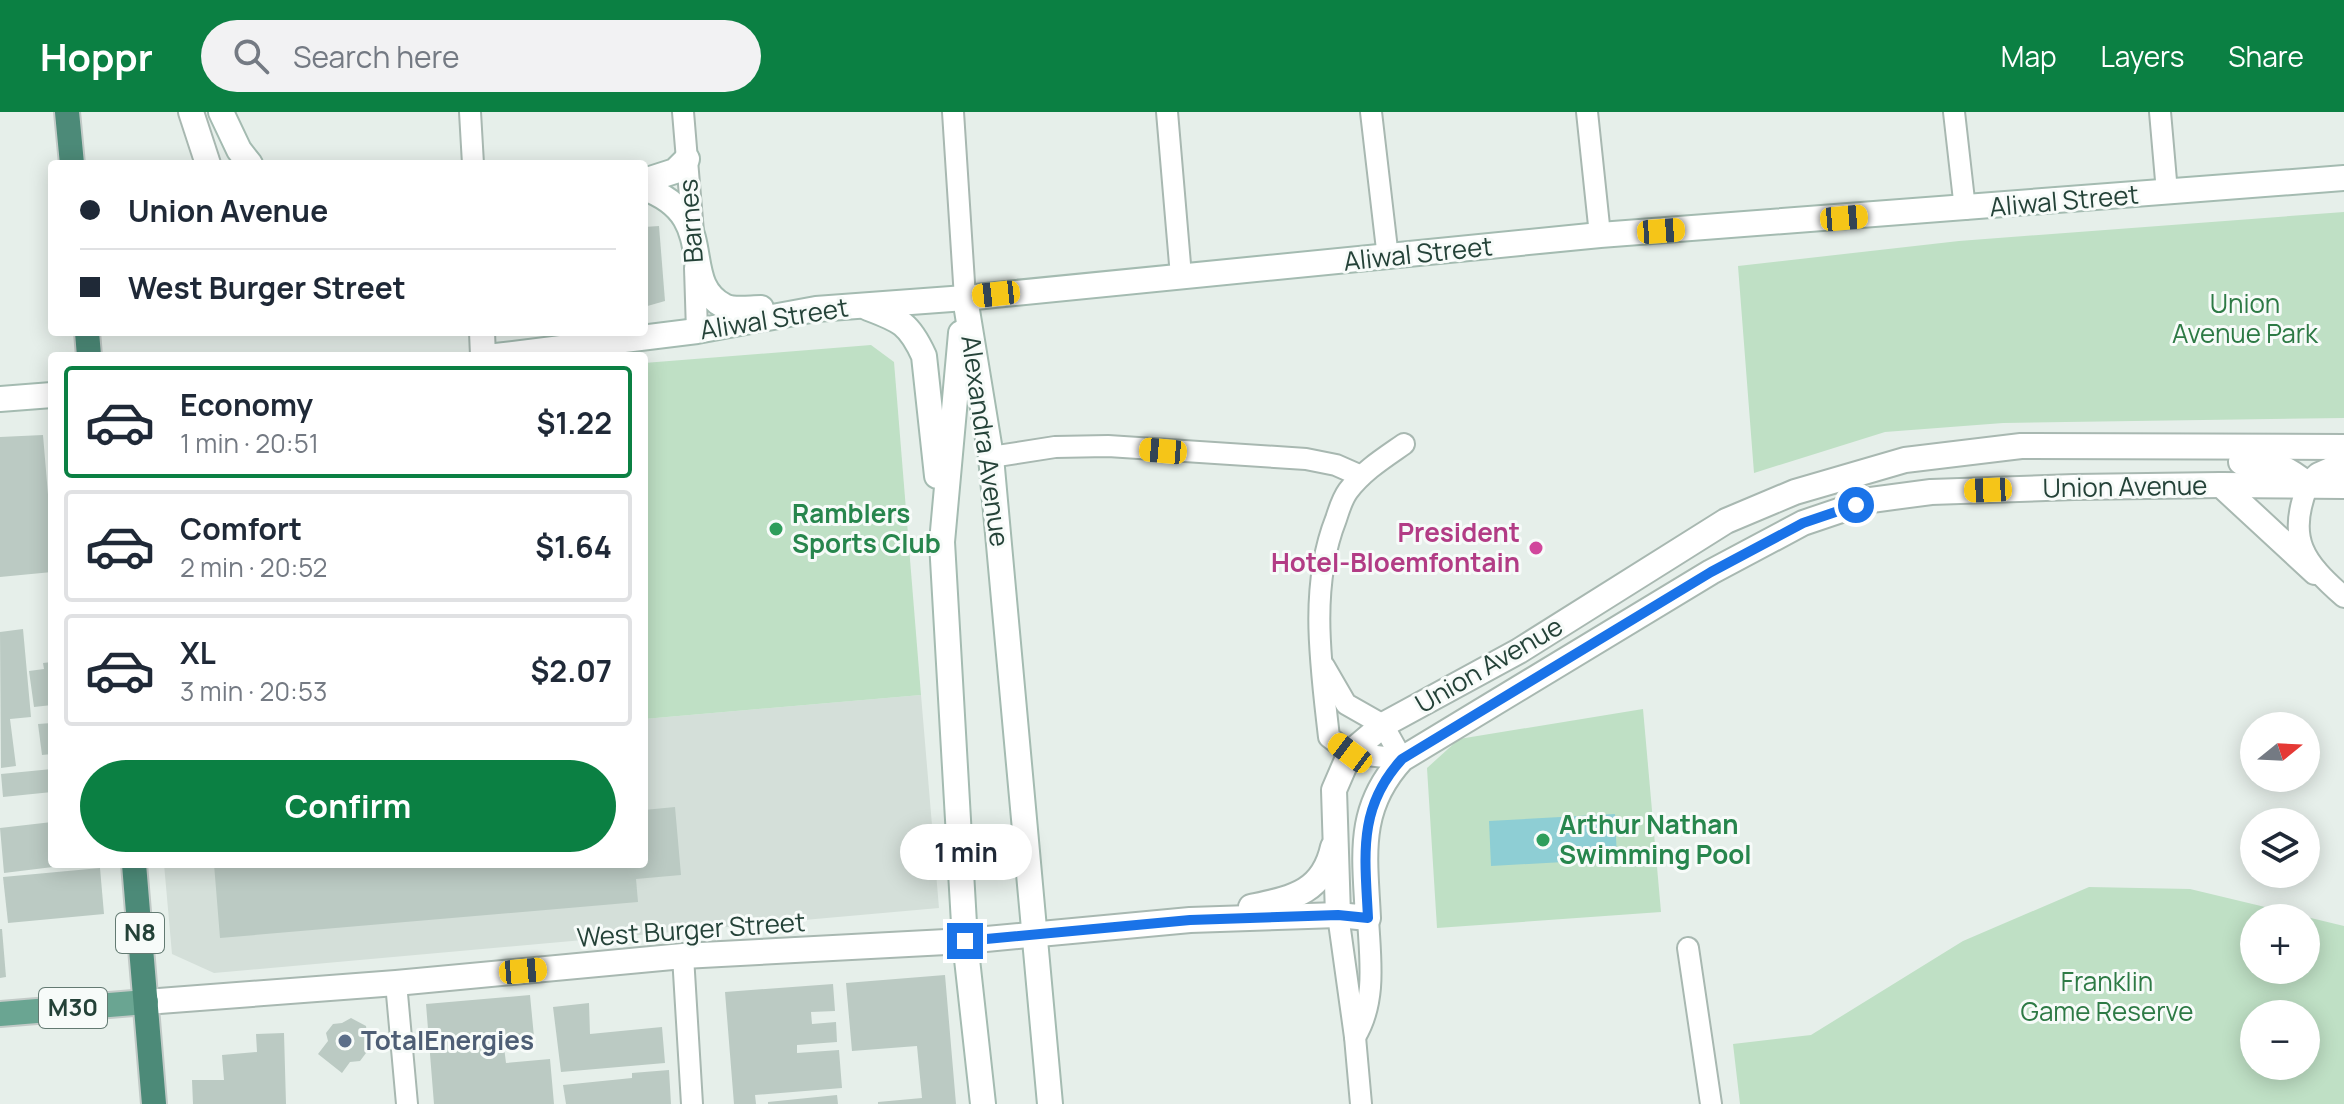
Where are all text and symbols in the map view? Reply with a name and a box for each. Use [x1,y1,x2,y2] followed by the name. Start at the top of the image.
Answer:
[201,20,761,92] search box
[40,30,153,82] text: Hoppr
[229,34,273,78] icon: search
[293,36,460,77] text: Search here
[2001,37,2057,75] text: Map
[2101,37,2184,75] text: Layers
[2228,37,2304,75] text: Share
[1988,176,2140,224] street label: Aliwal Street
[669,178,711,264] street label: Barnes
[128,190,328,231] text: Union Avenue
[1819,204,1869,232] car
[1636,217,1686,245] car
[1341,227,1494,279] street label: Aliwal Street
[128,267,406,308] text: West Burger Street
[971,280,1021,308] car
[2172,285,2319,351] park label: Union Avenue Park
[697,289,851,348] street label: Aliwal Street
[953,333,1019,549] street label: Alexandra Avenue
[180,384,313,425] text: Economy
[84,386,156,458] icon: car
[536,402,612,443] text: $1.22
[180,425,319,461] text: 1 min · 20:51
[1138,437,1188,465] car
[2042,467,2208,505] street label: Union Avenue
[1964,477,2012,503] car
[1838,487,1874,523] route start
[792,495,941,561] place label: Ramblers Sports Club
[180,508,302,549] text: Comfort
[84,510,156,582] icon: car
[1271,514,1520,580] place label: President Hotel-Bloemfontain
[767,520,785,538] marker: Ramblers Sports Club
[535,526,612,567] text: $1.64
[1527,539,1545,557] marker: President Hotel-Bloemfontain
[180,549,327,585] text: 2 min · 20:52
[1408,607,1569,721] street label: Union Avenue
[180,632,216,673] text: XL
[84,634,156,706] icon: car
[530,650,612,691] text: $2.07
[180,673,327,709] text: 3 min · 20:53
[2240,712,2320,792] north arrow
[2240,712,2320,1080] map controls
[1324,729,1376,777] car
[80,760,616,852] button: Confirm
[1559,806,1752,872] place label: Arthur Nathan Swimming Pool
[2240,808,2320,888] button: layers
[899,825,1031,881] callout: 1 min
[1534,831,1552,849] marker: Arthur Nathan Swimming Pool
[934,834,998,870] text: 1 min
[575,903,806,955] street label: West Burger Street
[2240,904,2320,984] button: +
[116,913,164,953] road number: N8
[947,923,983,959] route end
[498,957,548,985] car
[2021,963,2193,1029] park label: Franklin Game Reserve
[39,988,107,1028] road number: M30
[2240,1000,2320,1080] button: −
[361,1022,534,1058] place label: TotalEnergies
[336,1032,354,1050] marker: TotalEnergies

